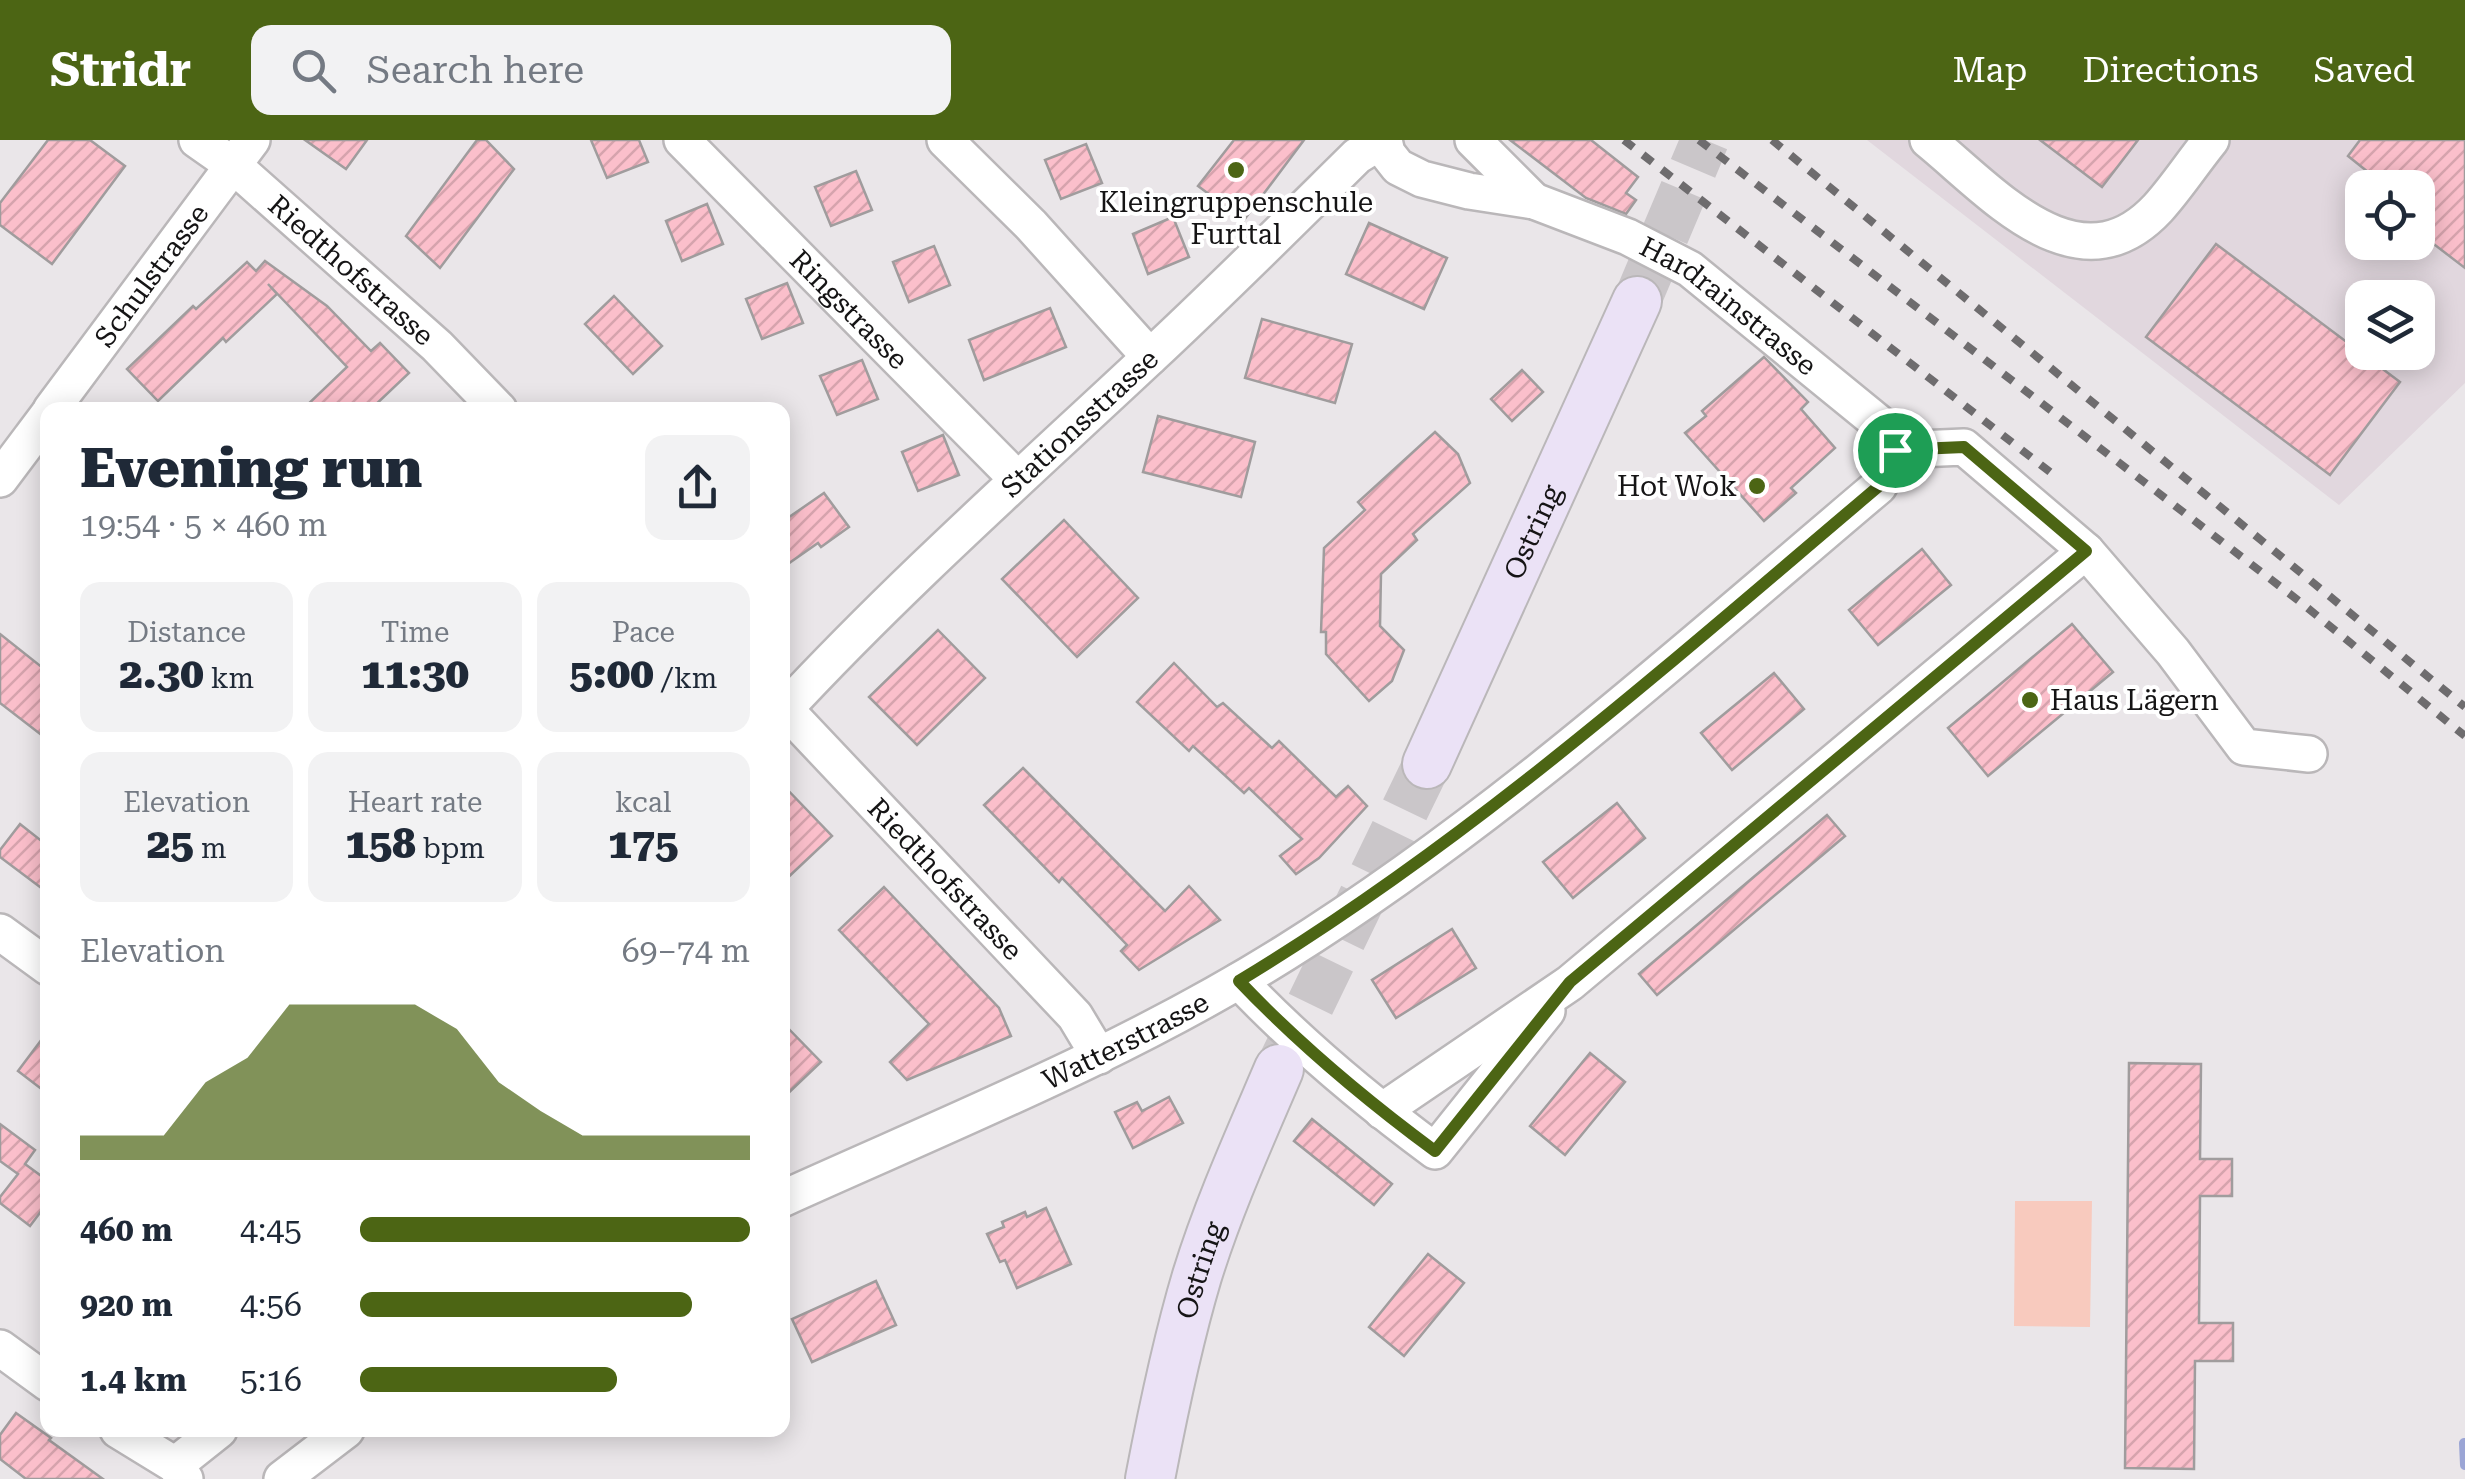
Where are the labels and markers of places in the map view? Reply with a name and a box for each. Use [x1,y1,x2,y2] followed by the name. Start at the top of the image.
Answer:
[1225,159,1247,181] marker: Kleingruppenschule Furttal
[1099,186,1373,251] place label: Kleingruppenschule Furttal
[1853,408,1938,493] pin
[1617,470,1737,503] place label: Hot Wok
[1746,475,1768,497] marker: Hot Wok
[2050,684,2219,717] place label: Haus Lägern
[2019,689,2041,711] marker: Haus Lägern

